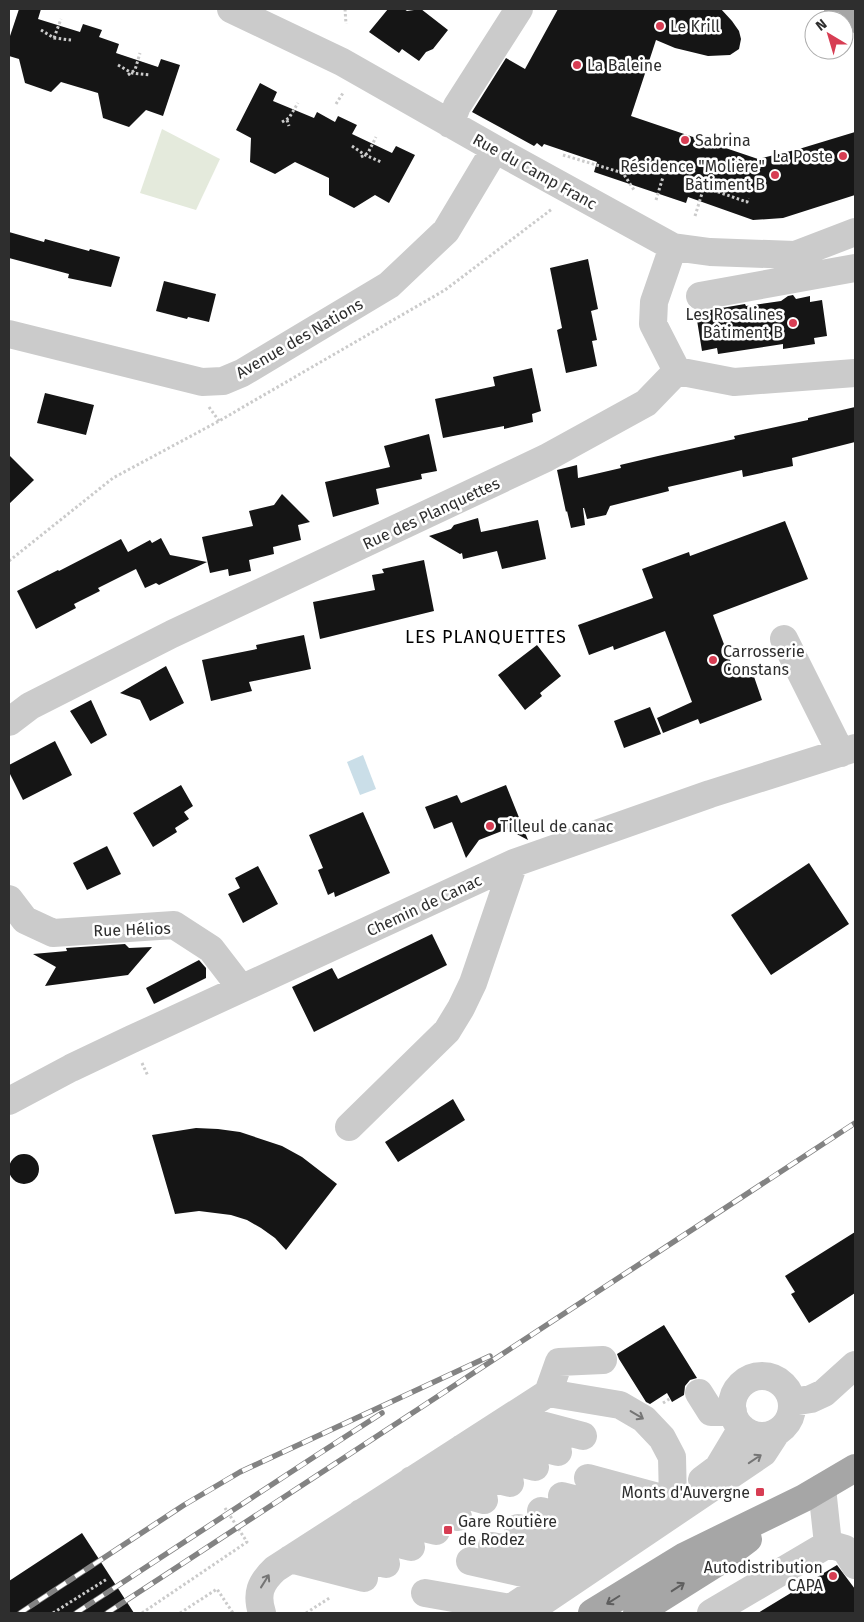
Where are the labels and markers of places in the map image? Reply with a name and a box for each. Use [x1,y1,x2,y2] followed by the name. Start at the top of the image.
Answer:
[670,17,720,36] place label: Le Krill
[654,20,666,32] marker: Le Krill
[587,56,662,75] place label: La Baleine
[571,59,583,71] marker: La Baleine
[695,131,751,150] place label: Sabrina
[679,134,691,146] marker: Sabrina
[772,147,833,166] place label: La Poste
[837,150,849,162] marker: La Poste
[620,157,765,194] place label: Résidence "Molière" Bâtiment B
[769,169,781,181] marker: Résidence "Molière" Bâtiment B
[686,305,783,342] place label: Les Rosalines Bâtiment B
[787,317,799,329] marker: Les Rosalines Bâtiment B
[723,642,805,679] place label: Carrosserie Constans
[707,654,719,666] marker: Carrosserie Constans
[500,817,614,836] place label: Tilleul de canac
[484,820,496,832] marker: Tilleul de canac
[621,1483,750,1502] place label: Monts d'Auvergne
[754,1486,766,1498] marker: Monts d'Auvergne
[458,1512,557,1549] place label: Gare Routière de Rodez
[442,1524,454,1536] marker: Gare Routière de Rodez
[704,1558,824,1595] place label: Autodistribution CAPA
[827,1570,839,1582] marker: Autodistribution CAPA

